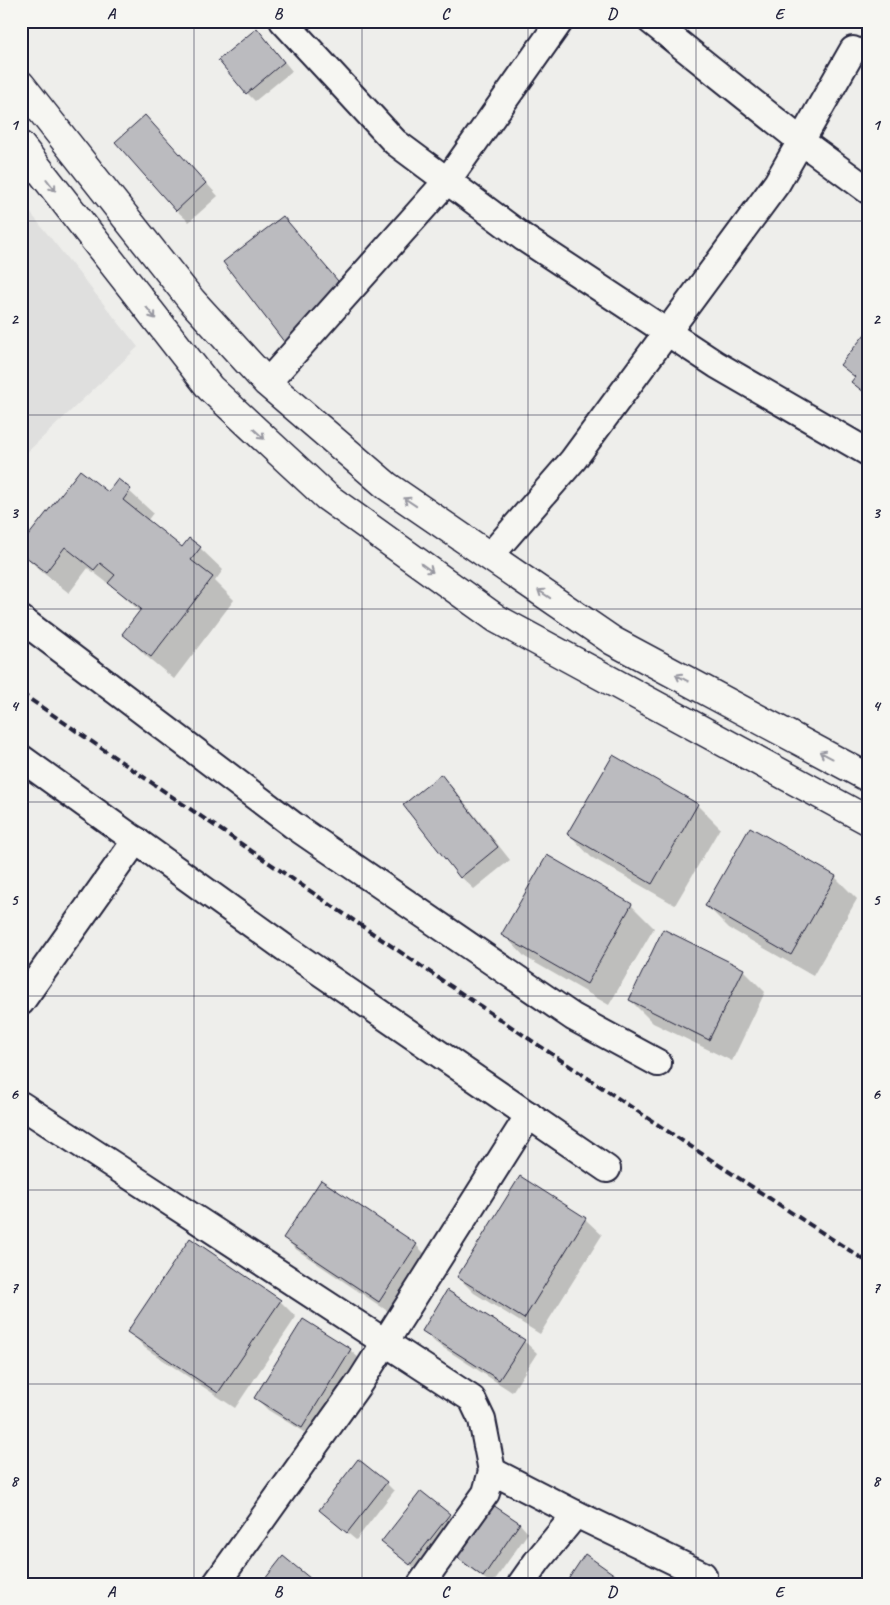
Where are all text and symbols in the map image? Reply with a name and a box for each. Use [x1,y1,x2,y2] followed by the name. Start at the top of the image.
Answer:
[107,4,117,24] text: A
[274,4,284,24] text: B
[441,4,451,24] text: C
[607,4,618,24] text: D
[775,4,786,24] text: E
[10,115,19,135] text: 1
[872,115,881,135] text: 1
[46,178,57,191] one-way arrow
[146,306,157,319] one-way arrow
[10,309,19,329] text: 2
[872,309,881,329] text: 2
[253,428,266,440] one-way arrow
[403,497,417,507] one-way arrow
[10,503,19,523] text: 3
[872,503,881,523] text: 3
[419,563,433,573] one-way arrow
[537,589,551,599] one-way arrow
[675,673,690,683] one-way arrow
[10,696,19,716] text: 4
[872,696,881,716] text: 4
[818,750,833,760] one-way arrow
[11,890,20,910] text: 5
[873,890,882,910] text: 5
[10,1084,19,1104] text: 6
[872,1084,881,1104] text: 6
[10,1278,19,1298] text: 7
[872,1278,881,1298] text: 7
[10,1471,19,1491] text: 8
[872,1471,881,1491] text: 8
[107,1582,117,1602] text: A
[274,1582,284,1602] text: B
[441,1582,451,1602] text: C
[607,1582,618,1602] text: D
[775,1582,786,1602] text: E

